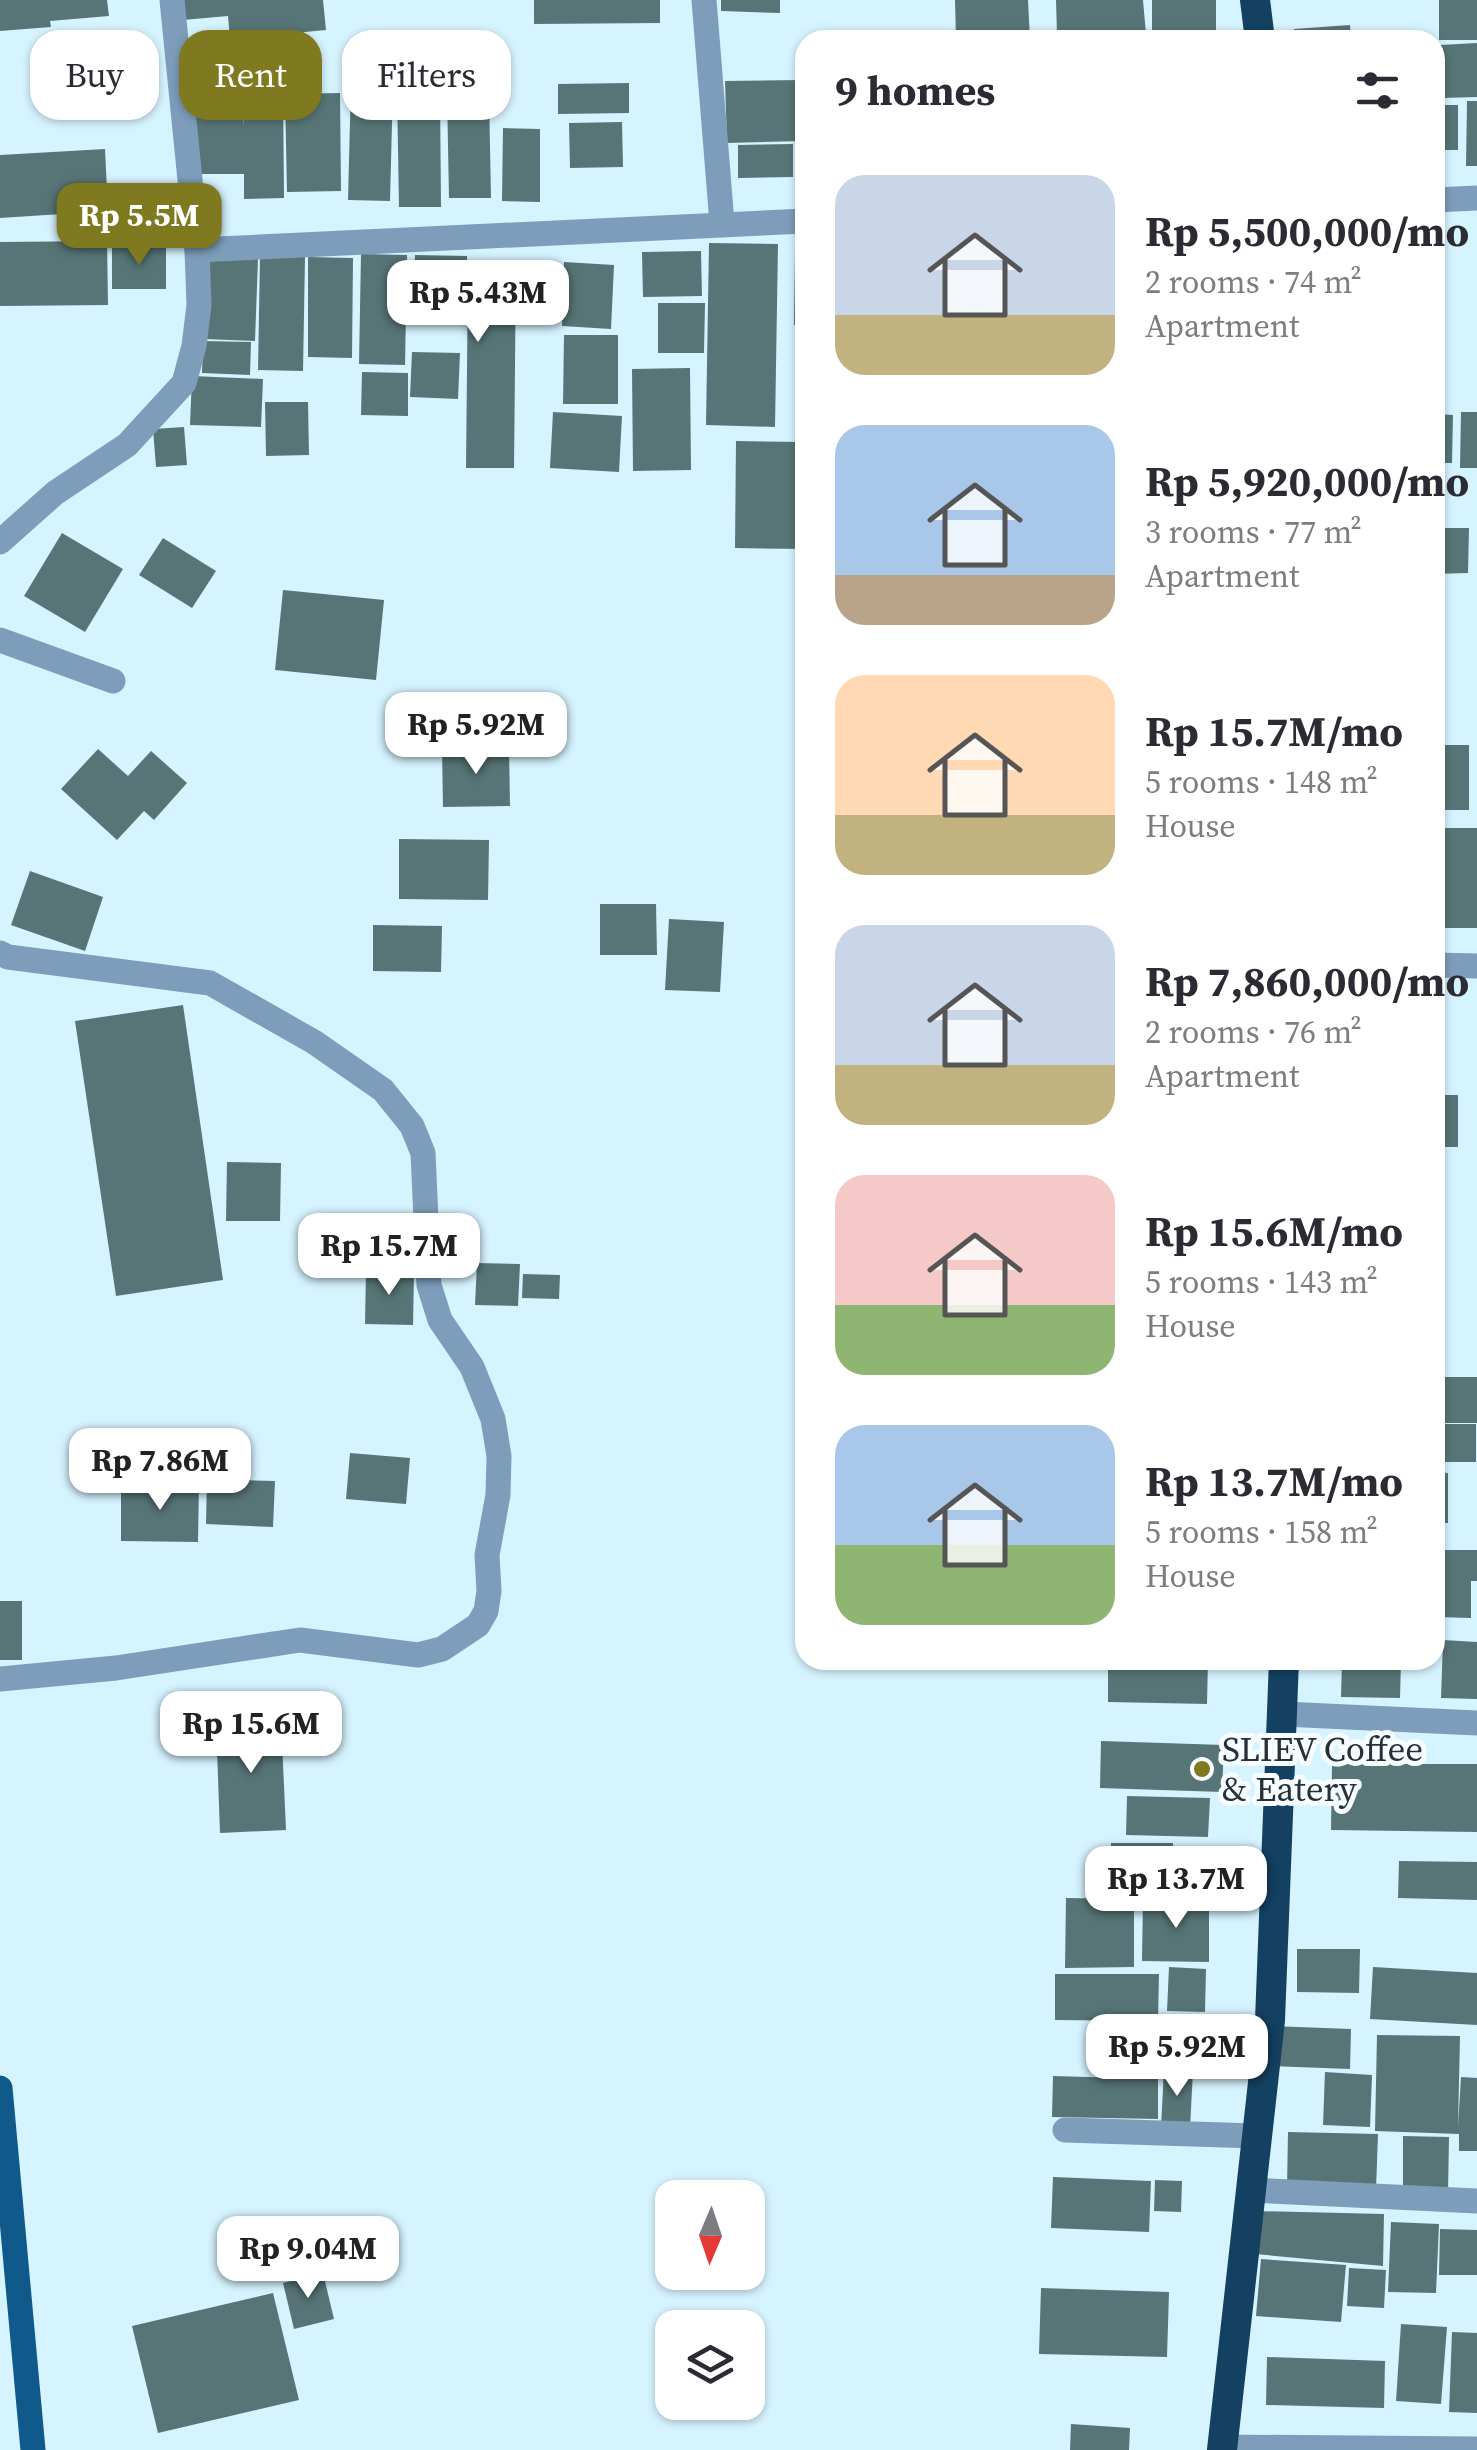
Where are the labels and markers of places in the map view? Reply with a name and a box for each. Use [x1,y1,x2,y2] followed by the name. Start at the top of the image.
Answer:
[47,183,231,268] pin: Rp 5.5M
[375,260,581,345] pin: Rp 5.43M
[373,692,579,777] pin: Rp 5.92M
[286,1213,492,1298] pin: Rp 15.7M
[57,1428,263,1513] pin: Rp 7.86M
[148,1691,354,1776] pin: Rp 15.6M
[1222,1725,1423,1813] place label: SLIEV Coffee & Eatery
[1191,1758,1213,1780] marker: SLIEV Coffee & Eatery
[1073,1846,1279,1931] pin: Rp 13.7M
[1074,2014,1280,2099] pin: Rp 5.92M
[205,2216,411,2301] pin: Rp 9.04M

